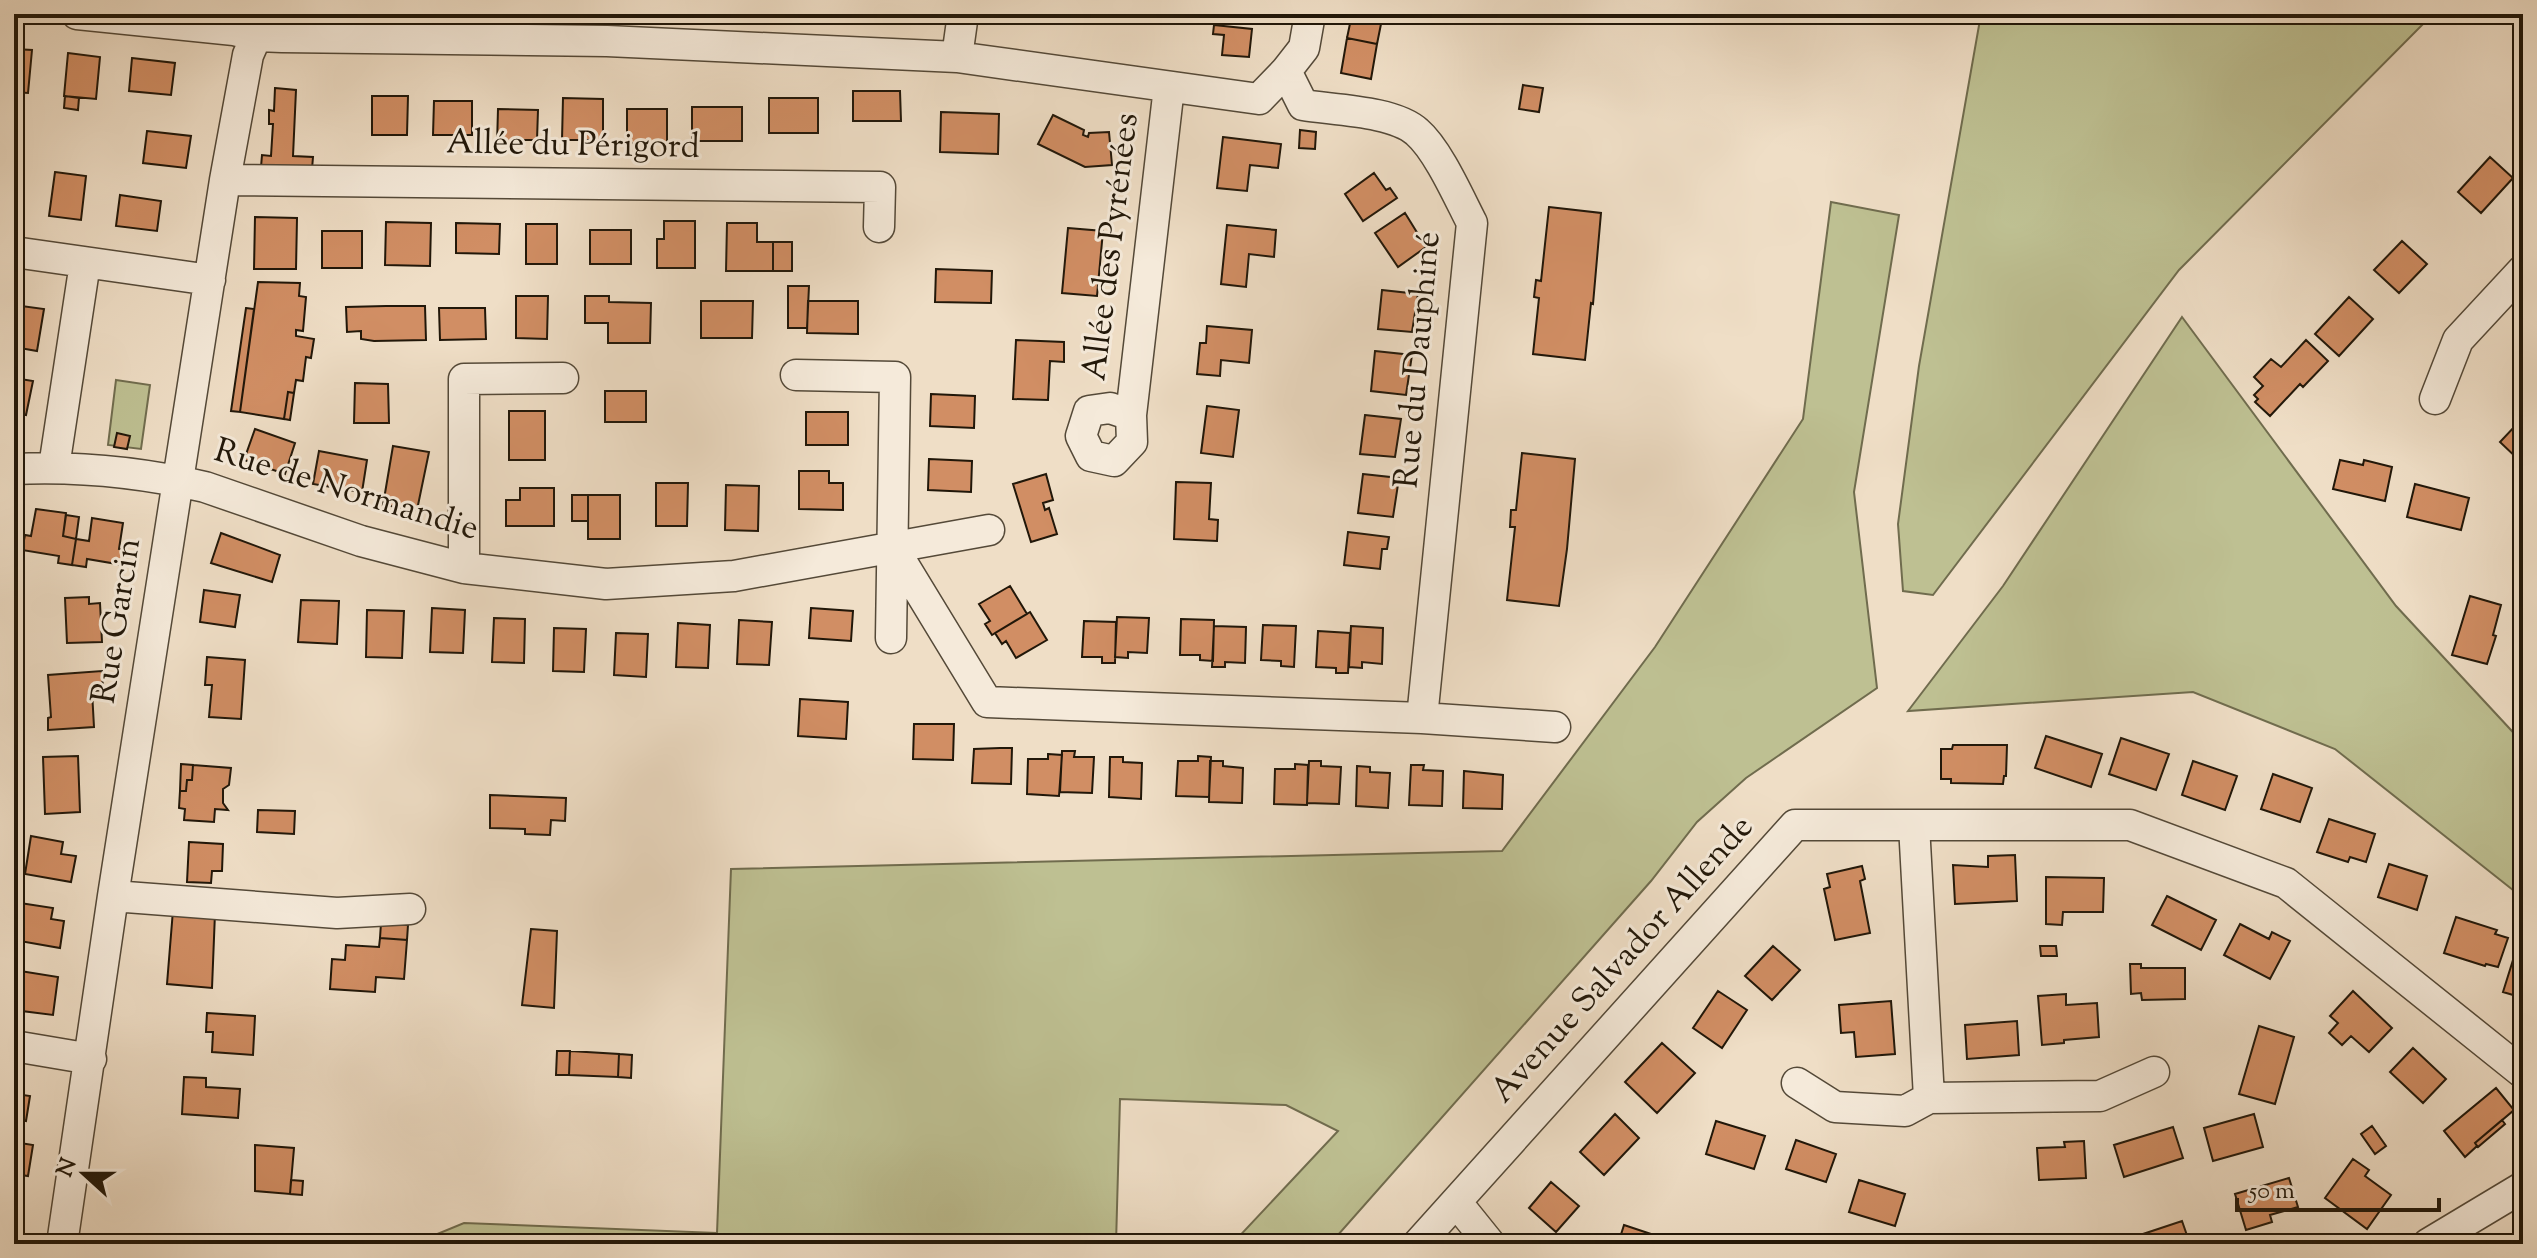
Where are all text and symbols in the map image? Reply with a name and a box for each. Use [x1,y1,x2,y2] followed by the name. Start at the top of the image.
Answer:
[1071,110,1153,384] street label: Allée des Pyrénées
[446,119,700,173] street label: Allée du Périgord
[1383,230,1455,490] street label: Rue du Dauphiné
[208,427,484,555] street label: Rue de Normandie
[81,535,155,707] street label: Rue Garcin
[1480,805,1766,1115] street label: Avenue Salvador Allende
[44,1134,124,1214] north arrow
[50,1154,86,1182] text: N
[2237,1162,2439,1212] scale bar
[2247,1175,2295,1209] text: 50 m

